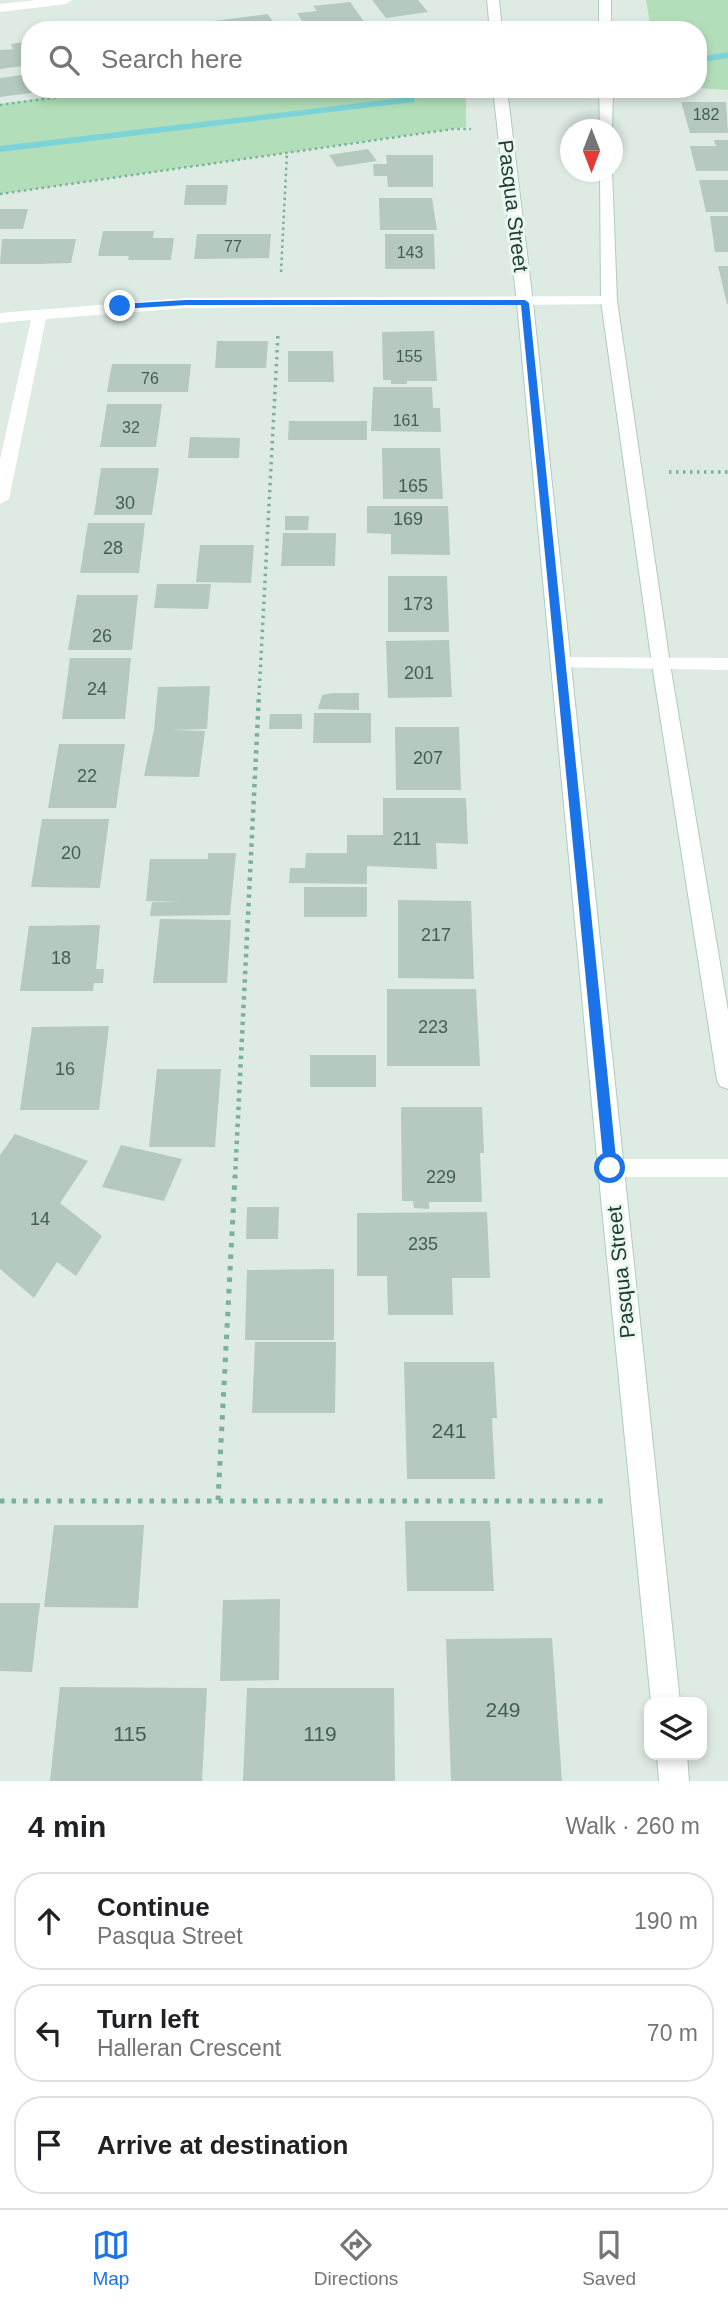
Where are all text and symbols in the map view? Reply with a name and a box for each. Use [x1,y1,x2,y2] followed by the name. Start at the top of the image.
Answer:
[21,21,707,98] search box
[45,41,83,79] icon: search
[101,44,243,74] text: Search here
[693,106,719,123] house number: 182
[560,119,623,182] north arrow
[494,138,533,274] street label: Pasqua Street
[224,238,242,255] house number: 77
[397,244,423,261] house number: 143
[104,290,135,321] route end
[396,348,422,365] house number: 155
[141,370,159,387] house number: 76
[393,412,419,429] house number: 161
[122,419,140,436] house number: 32
[398,476,428,496] house number: 165
[115,493,135,513] house number: 30
[393,509,423,529] house number: 169
[103,538,123,558] house number: 28
[403,594,433,614] house number: 173
[92,626,112,646] house number: 26
[404,663,434,683] house number: 201
[87,679,107,699] house number: 24
[413,748,443,768] house number: 207
[77,766,97,786] house number: 22
[393,829,421,849] house number: 211
[61,843,81,863] house number: 20
[421,925,451,945] house number: 217
[51,948,71,968] house number: 18
[418,1017,448,1037] house number: 223
[55,1059,75,1079] house number: 16
[594,1152,625,1183] route start
[426,1167,456,1187] house number: 229
[602,1205,639,1339] street label: Pasqua Street
[30,1209,50,1229] house number: 14
[408,1234,438,1254] house number: 235
[431,1419,467,1442] house number: 241
[644,1697,707,1760] map controls
[644,1697,707,1760] button: layers
[485,1698,521,1721] house number: 249
[113,1722,147,1745] house number: 115
[303,1722,337,1745] house number: 119
[28,1810,106,1843] text: 4 min
[565,1813,700,1839] text: Walk · 260 m
[97,1892,210,1922] text: Continue
[30,1902,68,1940] icon: ahead
[634,1908,698,1934] text: 190 m
[97,1923,243,1949] text: Pasqua Street
[97,2004,199,2034] text: Turn left
[30,2014,68,2052] icon: left
[647,2020,698,2046] text: 70 m
[97,2035,281,2061] text: Halleran Crescent
[30,2126,68,2164] icon: arrive
[97,2130,348,2160] text: Arrive at destination
[92,2226,130,2290] tab: Map
[314,2226,398,2290] tab: Directions
[582,2226,636,2290] tab: Saved

